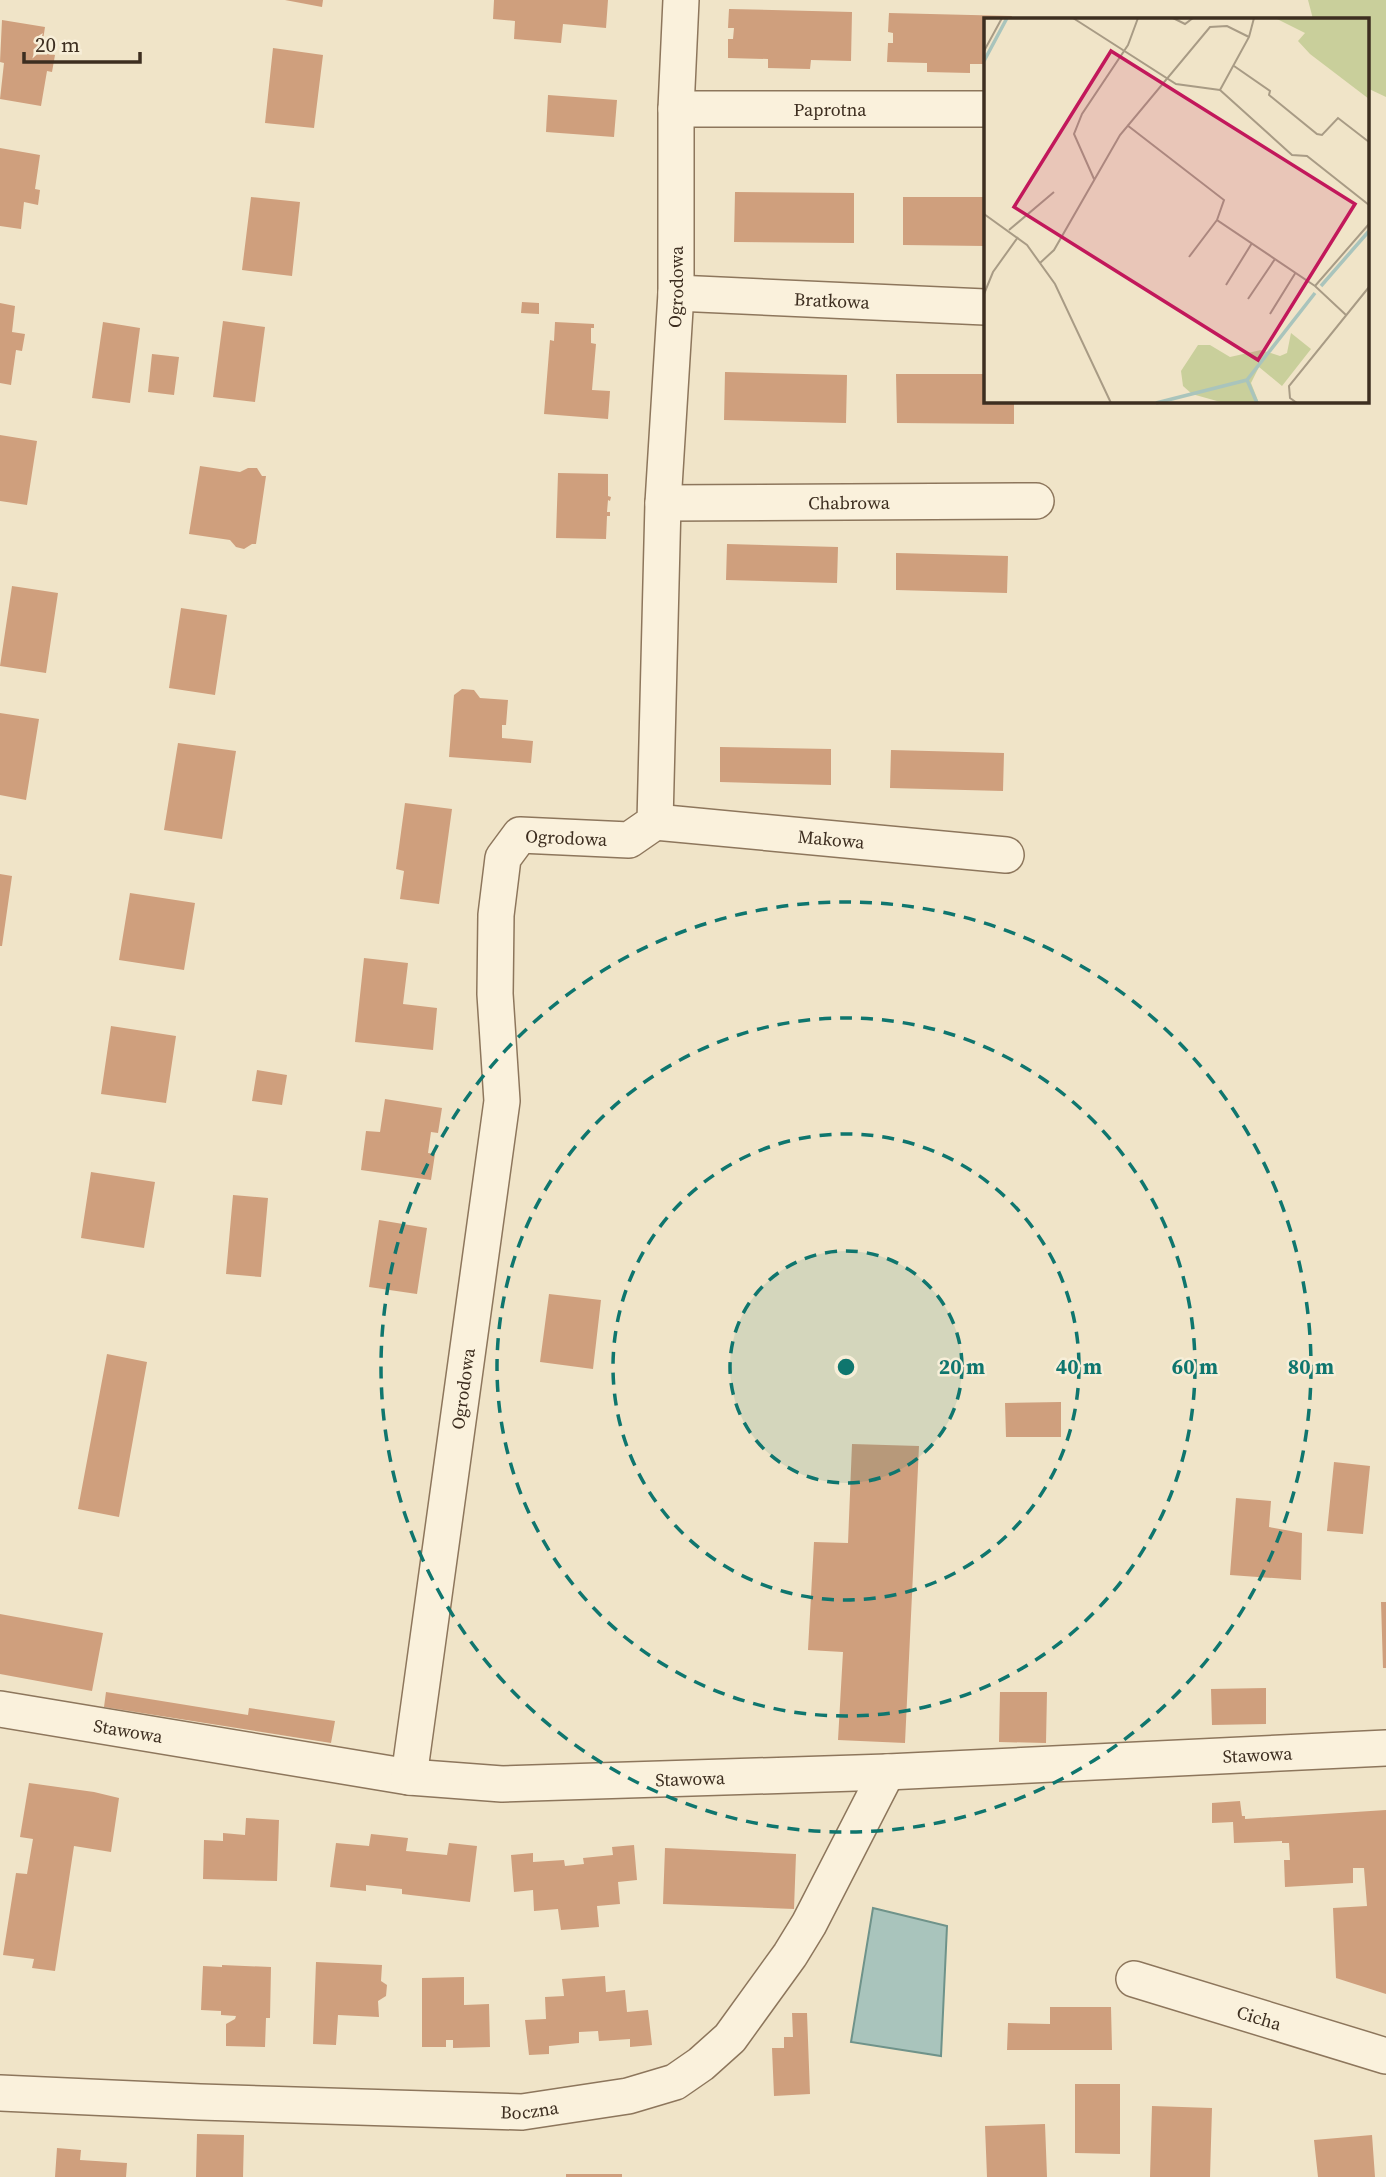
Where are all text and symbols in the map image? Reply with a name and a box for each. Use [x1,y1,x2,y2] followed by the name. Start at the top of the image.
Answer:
[984,18,1368,402] inset map
[24,21,140,65] scale bar
[35,30,80,59] text: 20 m
[793,97,867,122] street label: Paprotna
[661,245,689,329] street label: Ogrodowa
[793,286,871,314] street label: Bratkowa
[808,489,891,515] street label: Chabrowa
[525,823,609,852] street label: Ogrodowa
[797,823,867,854] street label: Makowa
[444,1345,481,1431] street label: Ogrodowa
[939,1352,985,1381] text: 20 m
[1056,1352,1102,1381] text: 40 m
[1172,1352,1218,1381] text: 60 m
[1288,1352,1334,1381] text: 80 m
[834,1355,858,1379] centre of rings
[92,1712,165,1748] street label: Stawowa
[1222,1740,1294,1768] street label: Stawowa
[655,1765,726,1792] street label: Stawowa
[1234,1999,1285,2036] street label: Cicha
[500,2094,561,2124] street label: Boczna

